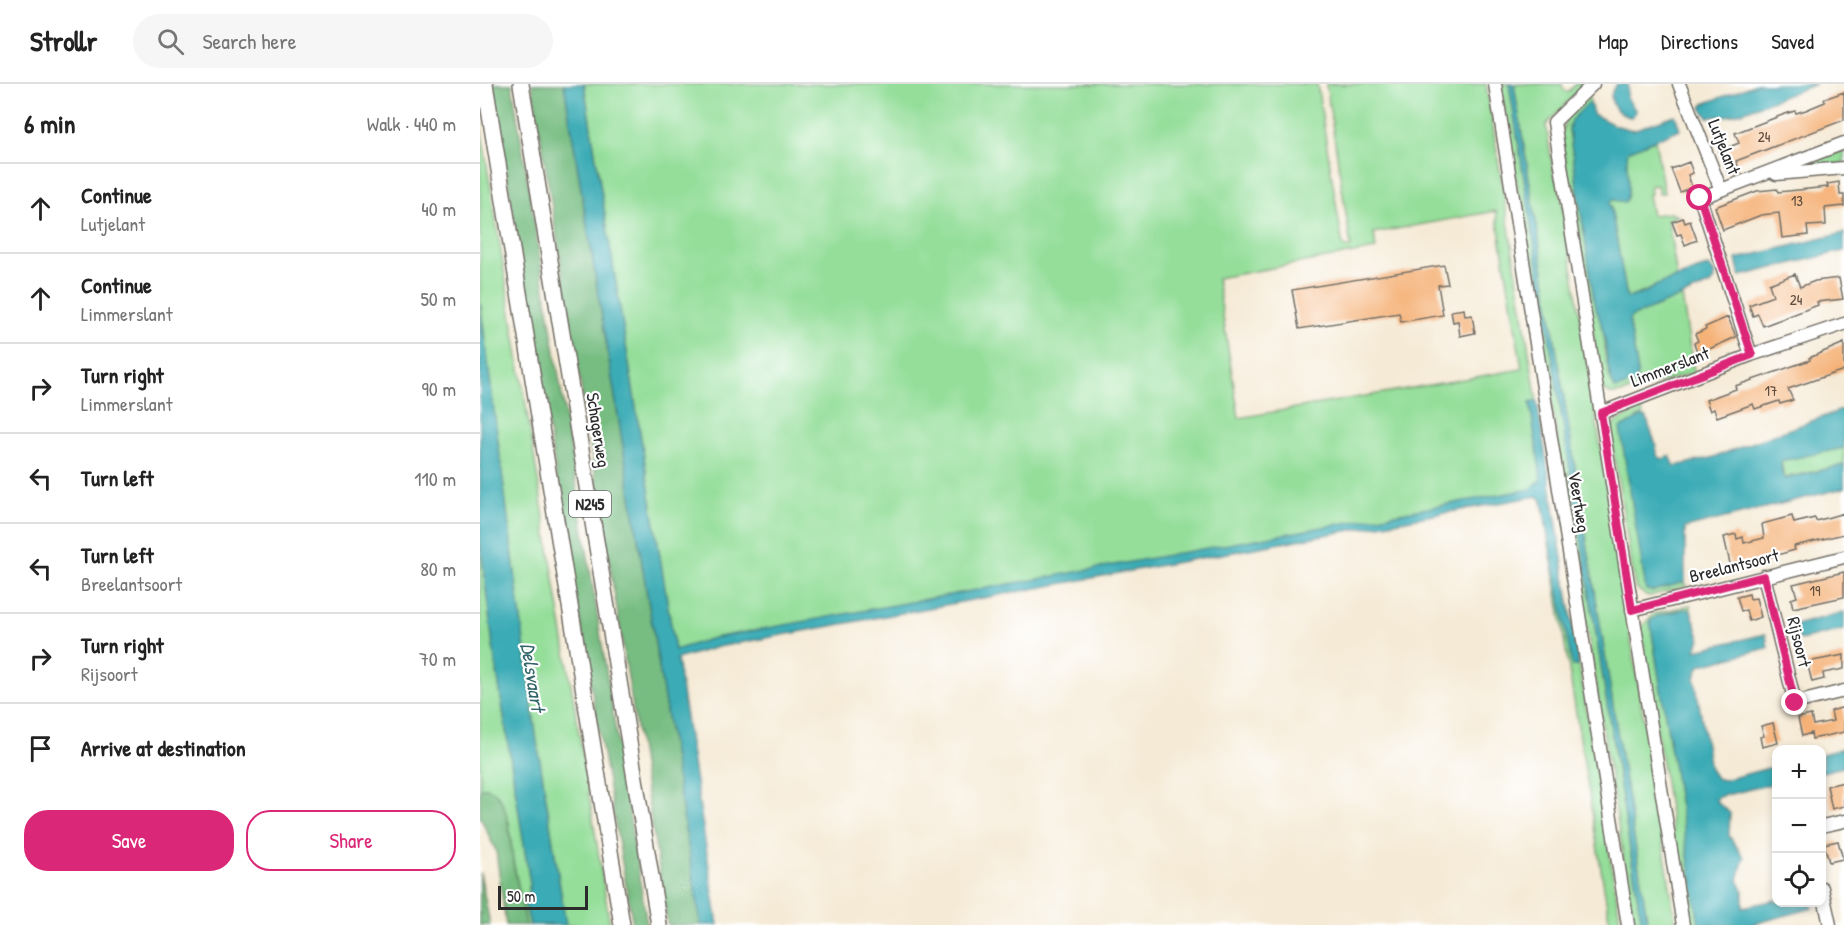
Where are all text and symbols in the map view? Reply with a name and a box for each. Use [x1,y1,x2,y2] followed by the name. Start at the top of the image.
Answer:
[133,14,553,68] search box
[30,22,97,60] text: Strollr
[154,25,187,58] icon: search
[202,26,296,56] text: Search here
[1598,27,1628,56] text: Map
[1661,27,1738,56] text: Directions
[1771,27,1814,56] text: Saved
[24,106,76,141] text: 6 min
[367,110,456,137] text: Walk · 440 m
[1702,115,1747,179] street label: Lutjelant
[1758,126,1771,147] house number: 24
[81,180,152,210] text: Continue
[1686,184,1712,210] route start
[1791,190,1803,211] house number: 13
[24,192,57,225] icon: ahead
[421,195,456,222] text: 40 m
[81,210,145,237] text: Lutjelant
[81,270,152,300] text: Continue
[24,282,57,315] icon: ahead
[420,285,456,312] text: 50 m
[1790,289,1803,310] house number: 24
[81,300,173,327] text: Limmerslant
[1627,340,1714,393] street label: Limmerslant
[81,360,164,390] text: Turn right
[24,372,57,405] icon: right
[422,375,456,402] text: 90 m
[1765,380,1777,401] house number: 17
[81,390,173,417] text: Limmerslant
[580,391,617,469] street label: Schagerweg
[24,462,57,495] icon: left
[81,463,154,493] text: Turn left
[414,465,456,492] text: 110 m
[1562,470,1597,534] street label: Veertweg
[569,491,611,517] road number: N245
[81,540,154,570] text: Turn left
[1687,542,1782,589] street label: Breelantsoort
[24,552,57,585] icon: left
[420,555,456,582] text: 80 m
[81,570,182,597] text: Breelantsoort
[1810,580,1821,601] house number: 19
[1781,614,1818,670] street label: Rijsoort
[81,630,164,660] text: Turn right
[515,641,553,716] water label: Delsvaart
[24,642,57,675] icon: right
[419,645,456,672] text: 70 m
[81,660,138,687] text: Rijsoort
[1781,689,1807,715] route end
[24,732,57,765] icon: arrive
[81,733,246,763] text: Arrive at destination
[1772,745,1826,907] map controls
[1772,745,1826,799] button: +
[1772,799,1826,853] button: −
[24,810,234,871] button: Save
[246,810,456,871] button: Share
[1772,853,1826,907] button: locate
[498,883,588,910] scale bar
[507,885,536,907] text: 50 m

